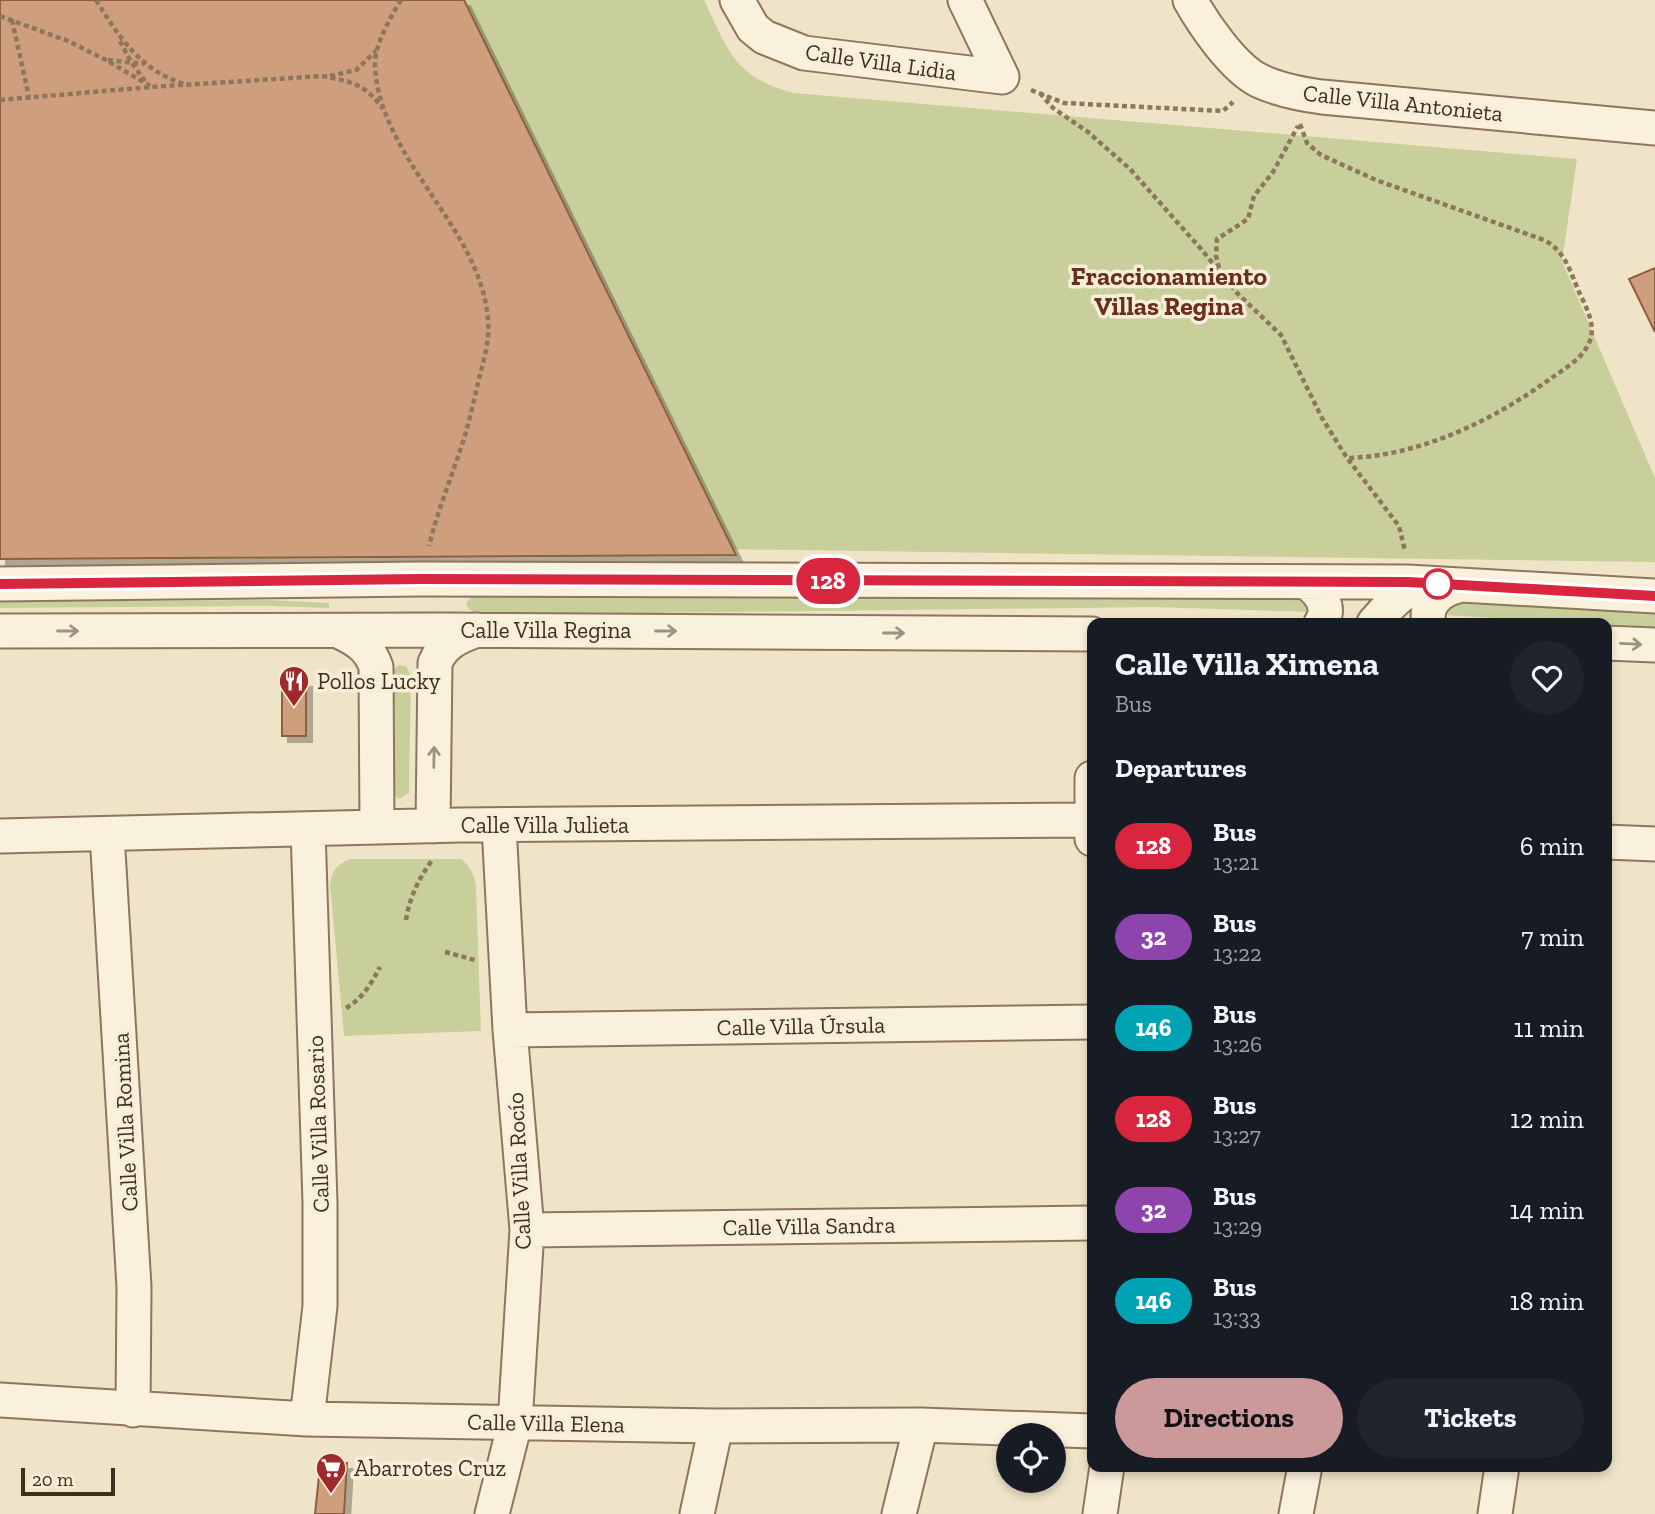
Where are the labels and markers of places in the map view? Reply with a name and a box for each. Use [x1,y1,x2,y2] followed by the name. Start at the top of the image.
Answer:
[1423,569,1453,599] unlabelled marker
[277,664,311,708] restaurant icon: Pollos Lucky
[317,667,441,695] place label: Pollos Lucky
[314,1451,348,1495] supermarket icon: Abarrotes Cruz
[354,1454,506,1482] place label: Abarrotes Cruz

